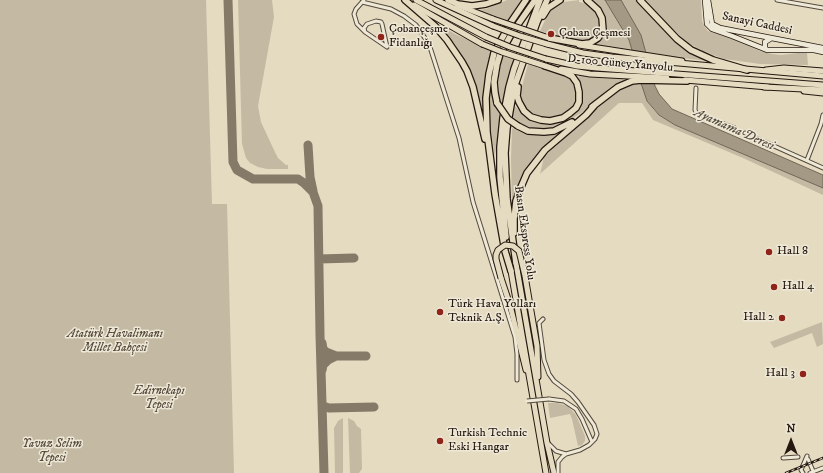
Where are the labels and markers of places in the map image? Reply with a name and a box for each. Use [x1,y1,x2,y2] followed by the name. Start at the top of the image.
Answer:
[389,23,448,51] place label: Çobançeşme Fidanlığı
[559,27,630,41] place label: Çoban Çeşmesi
[546,29,556,39] marker: Çoban Çeşmesi
[376,32,386,42] marker: Çobançeşme Fidanlığı
[777,245,808,259] place label: Hall 8
[764,247,774,257] marker: Hall 8
[782,280,814,294] place label: Hall 4
[769,282,779,292] marker: Hall 4
[448,298,536,326] place label: Türk Hava Yolları Teknik A.Ş.
[435,307,445,317] marker: Türk Hava Yolları Teknik A.Ş.
[743,311,774,325] place label: Hall 2
[777,313,787,323] marker: Hall 2
[766,367,795,381] place label: Hall 3
[798,369,808,379] marker: Hall 3
[448,427,527,455] place label: Turkish Technic Eski Hangar
[435,436,445,446] marker: Turkish Technic Eski Hangar

